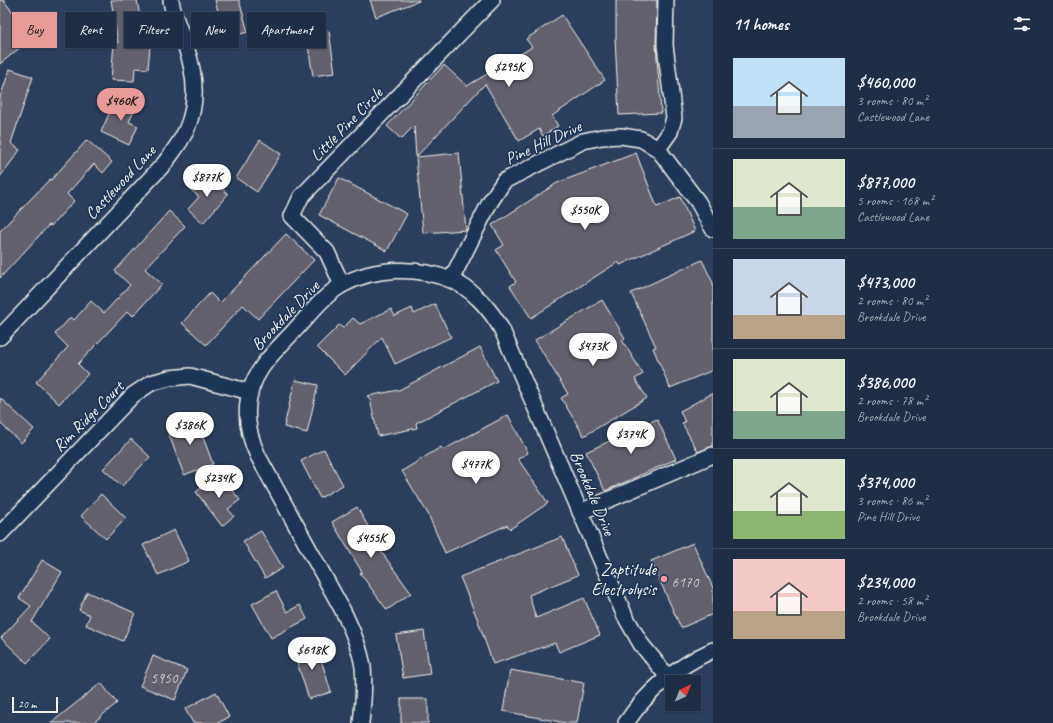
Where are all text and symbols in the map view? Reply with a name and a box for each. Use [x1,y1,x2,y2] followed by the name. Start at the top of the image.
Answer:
[12,12,57,48] chip: Buy
[65,12,116,48] chip: Rent
[124,12,183,48] chip: Filters
[191,12,239,48] chip: New
[247,12,326,48] chip: Apartment
[1011,13,1033,35] icon: filters
[733,14,789,35] text: 11 homes
[481,54,537,88] pin: $295K
[494,59,524,75] text: $295K
[857,72,914,93] text: $460,000
[765,74,813,122] icon: home
[306,82,388,166] street label: Little Pine Circle
[93,88,149,122] pin: $460K
[106,93,136,109] text: $460K
[857,93,927,109] text: 3 rooms · 80 m²
[857,109,929,125] text: Castlewood Lane
[502,115,586,169] street label: Pine Hill Drive
[81,140,161,224] street label: Castlewood Lane
[179,164,235,198] pin: $877K
[192,169,222,185] text: $877K
[857,172,914,193] text: $877,000
[765,175,813,223] icon: home
[857,193,933,209] text: 5 rooms · 168 m²
[557,197,613,231] pin: $550K
[570,202,600,218] text: $550K
[857,209,929,225] text: Castlewood Lane
[857,272,914,293] text: $473,000
[247,275,325,355] street label: Brookdale Drive
[765,275,813,323] icon: home
[857,293,927,309] text: 2 rooms · 80 m²
[857,309,926,325] text: Brookdale Drive
[565,333,621,367] pin: $473K
[578,338,608,354] text: $473K
[857,372,914,393] text: $386,000
[48,375,130,456] street label: Rim Ridge Court
[765,375,813,423] icon: home
[857,393,927,409] text: 2 rooms · 78 m²
[857,409,926,425] text: Brookdale Drive
[162,412,218,446] pin: $386K
[175,417,205,433] text: $386K
[603,421,659,455] pin: $374K
[616,426,646,442] text: $374K
[565,448,620,540] street label: Brookdale Drive
[448,451,504,485] pin: $477K
[461,456,491,472] text: $477K
[191,465,247,499] pin: $234K
[204,470,234,486] text: $234K
[857,472,914,493] text: $374,000
[765,475,813,523] icon: home
[857,493,927,509] text: 3 rooms · 86 m²
[857,509,919,525] text: Pine Hill Drive
[343,525,399,559] pin: $455K
[356,530,386,546] text: $455K
[591,559,657,600] place label: Zaptitude Electrolysis
[857,572,914,593] text: $234,000
[671,573,700,592] house number: 6170
[659,574,669,584] marker: Zaptitude Electrolysis
[765,575,813,623] icon: home
[857,593,927,609] text: 2 rooms · 58 m²
[857,609,926,625] text: Brookdale Drive
[284,637,340,671] pin: $618K
[297,642,327,658] text: $618K
[150,669,179,688] house number: 5950
[665,675,701,711] north arrow
[665,675,701,711] map controls
[12,695,58,714] scale bar
[18,697,37,711] text: 20 m

